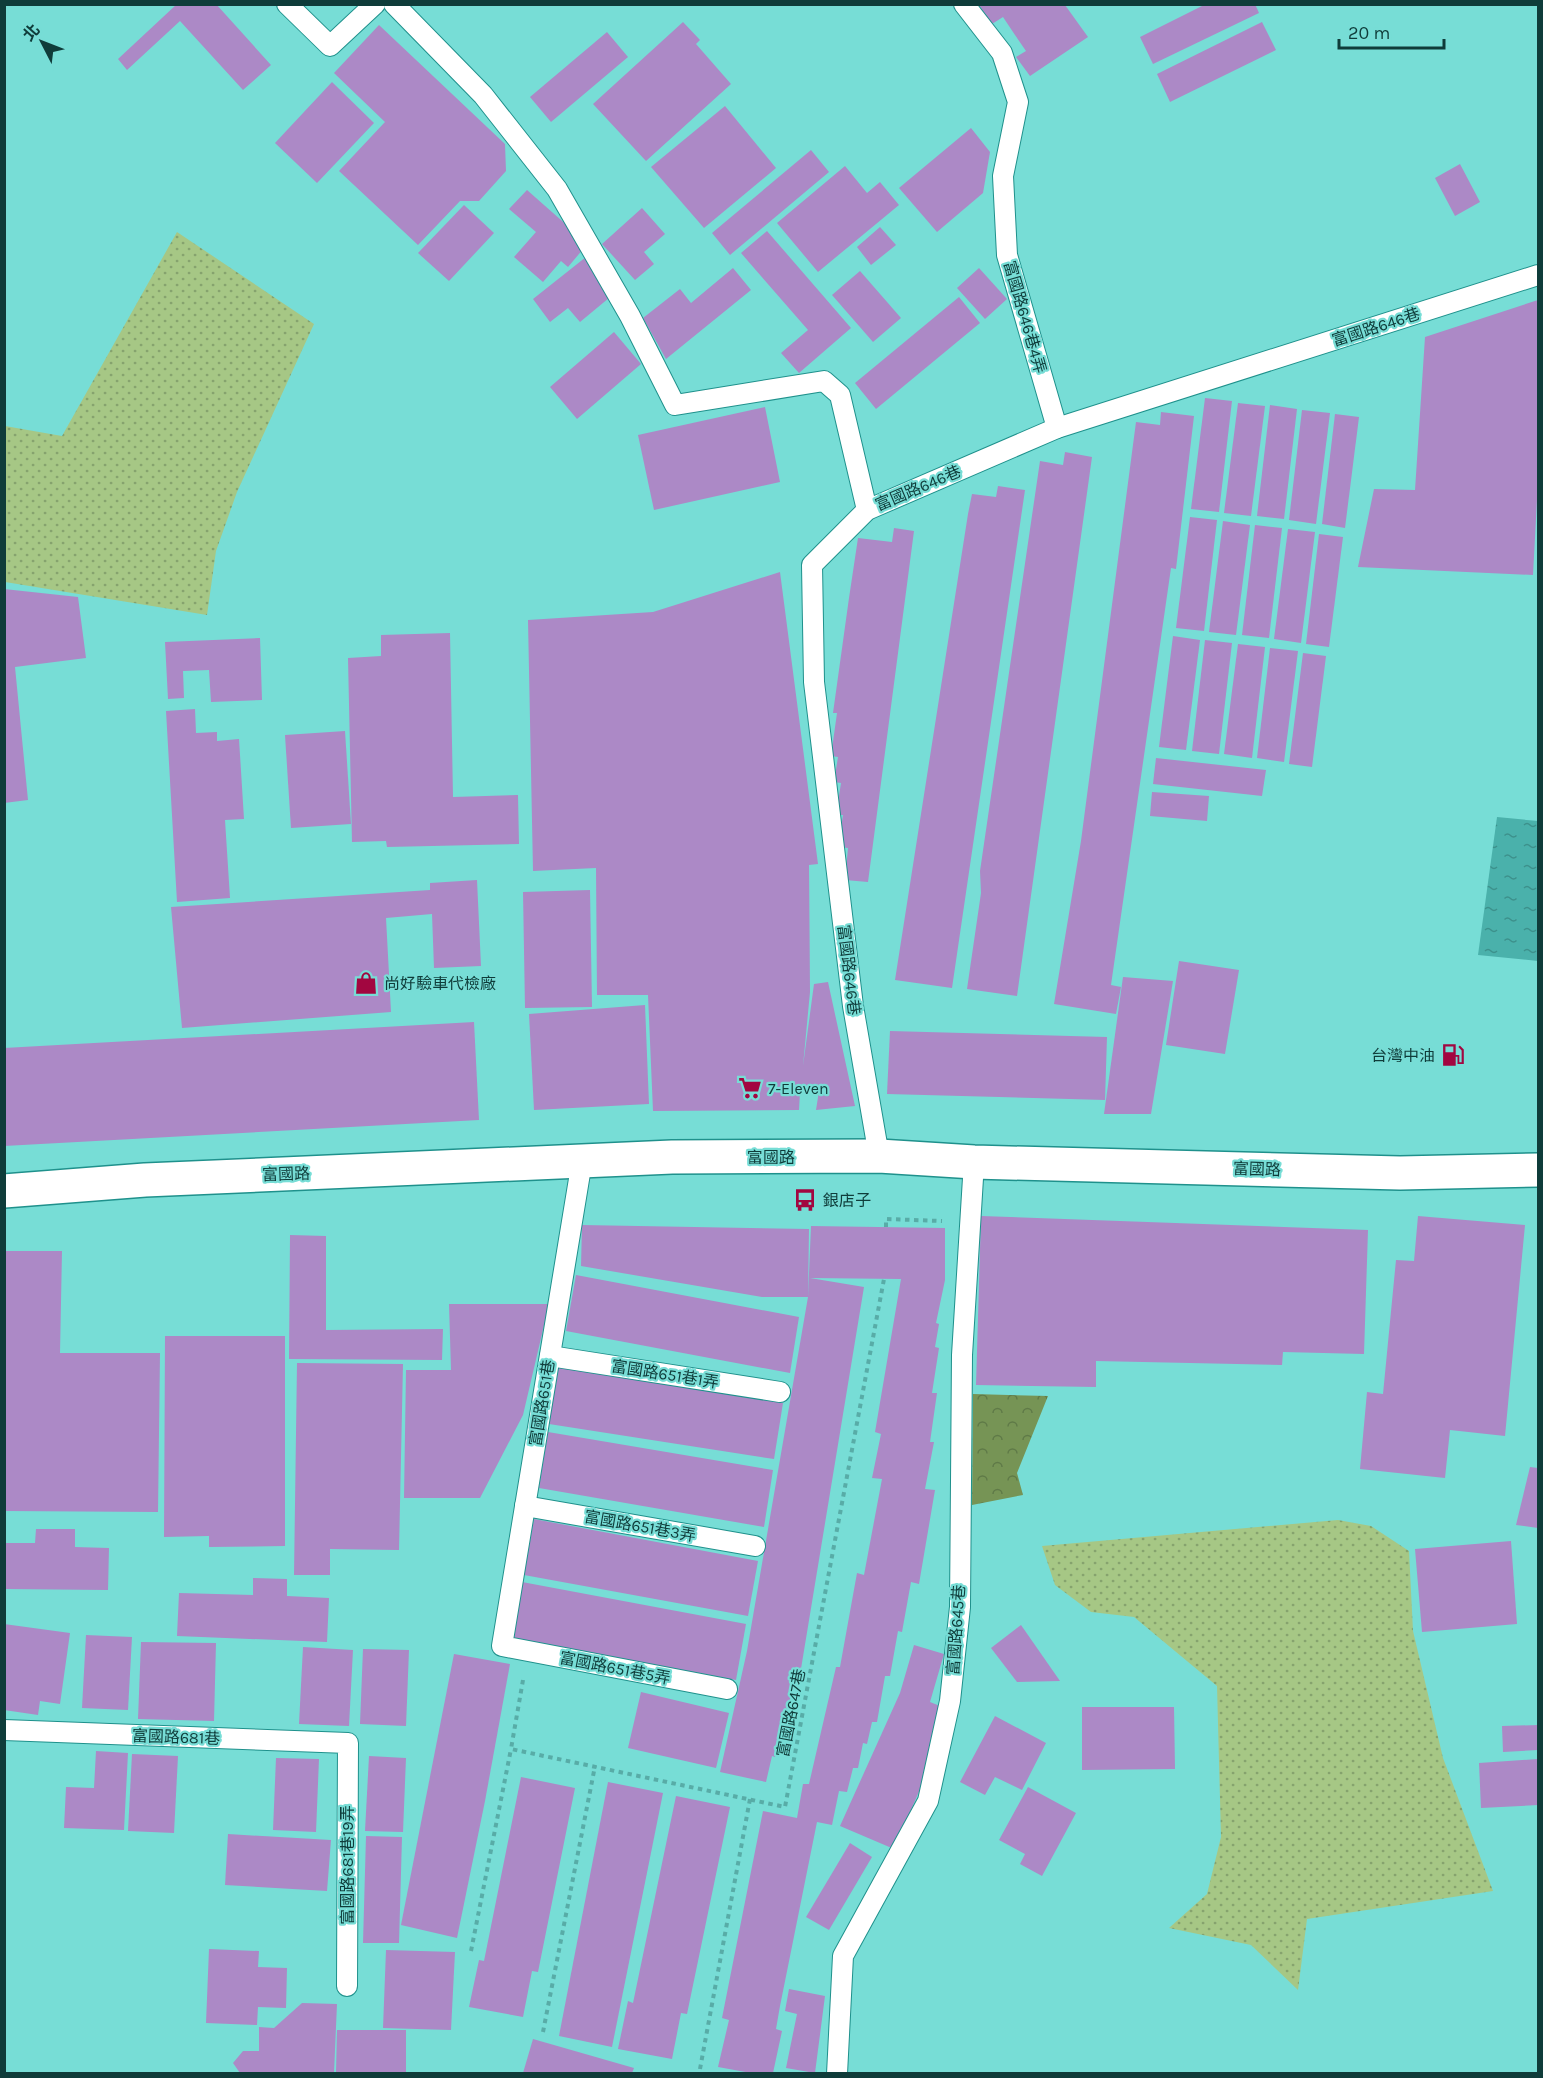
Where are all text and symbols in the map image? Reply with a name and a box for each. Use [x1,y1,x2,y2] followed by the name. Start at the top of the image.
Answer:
[12,12,72,72] north arrow
[1339,12,1444,50] scale bar
[19,20,44,45] text: 北
[1348,22,1390,44] text: 20 m
[1000,259,1050,375] street label: 富國路646巷4弄
[1330,304,1422,350] street label: 富國路646巷
[872,461,964,515] street label: 富國路646巷
[834,924,864,1016] street label: 富國路646巷
[353,970,379,996] shop icon: 尚好驗車代檢廠
[384,974,496,993] place label: 尚好驗車代檢廠
[1440,1042,1466,1068] fuel station icon: 台灣中油
[1371,1046,1435,1065] place label: 台灣中油
[737,1075,763,1101] supermarket icon: 7-Eleven
[768,1079,829,1098] place label: 7-Eleven
[747,1148,795,1167] street label: 富國路
[1233,1159,1281,1179] street label: 富國路
[262,1164,310,1184] street label: 富國路
[792,1187,818,1213] bus stop icon: 銀店子
[823,1191,871,1210] place label: 銀店子
[610,1356,720,1392] street label: 富國路651巷1弄
[526,1358,558,1448] street label: 富國路651巷
[583,1507,697,1545] street label: 富國路651巷3弄
[943,1584,969,1676] street label: 富國路645巷
[558,1648,672,1688] street label: 富國路651巷5弄
[773,1667,809,1759] street label: 富國路647巷
[132,1726,220,1748] street label: 富國路681巷
[338,1806,357,1924] street label: 富國路681巷19弄

